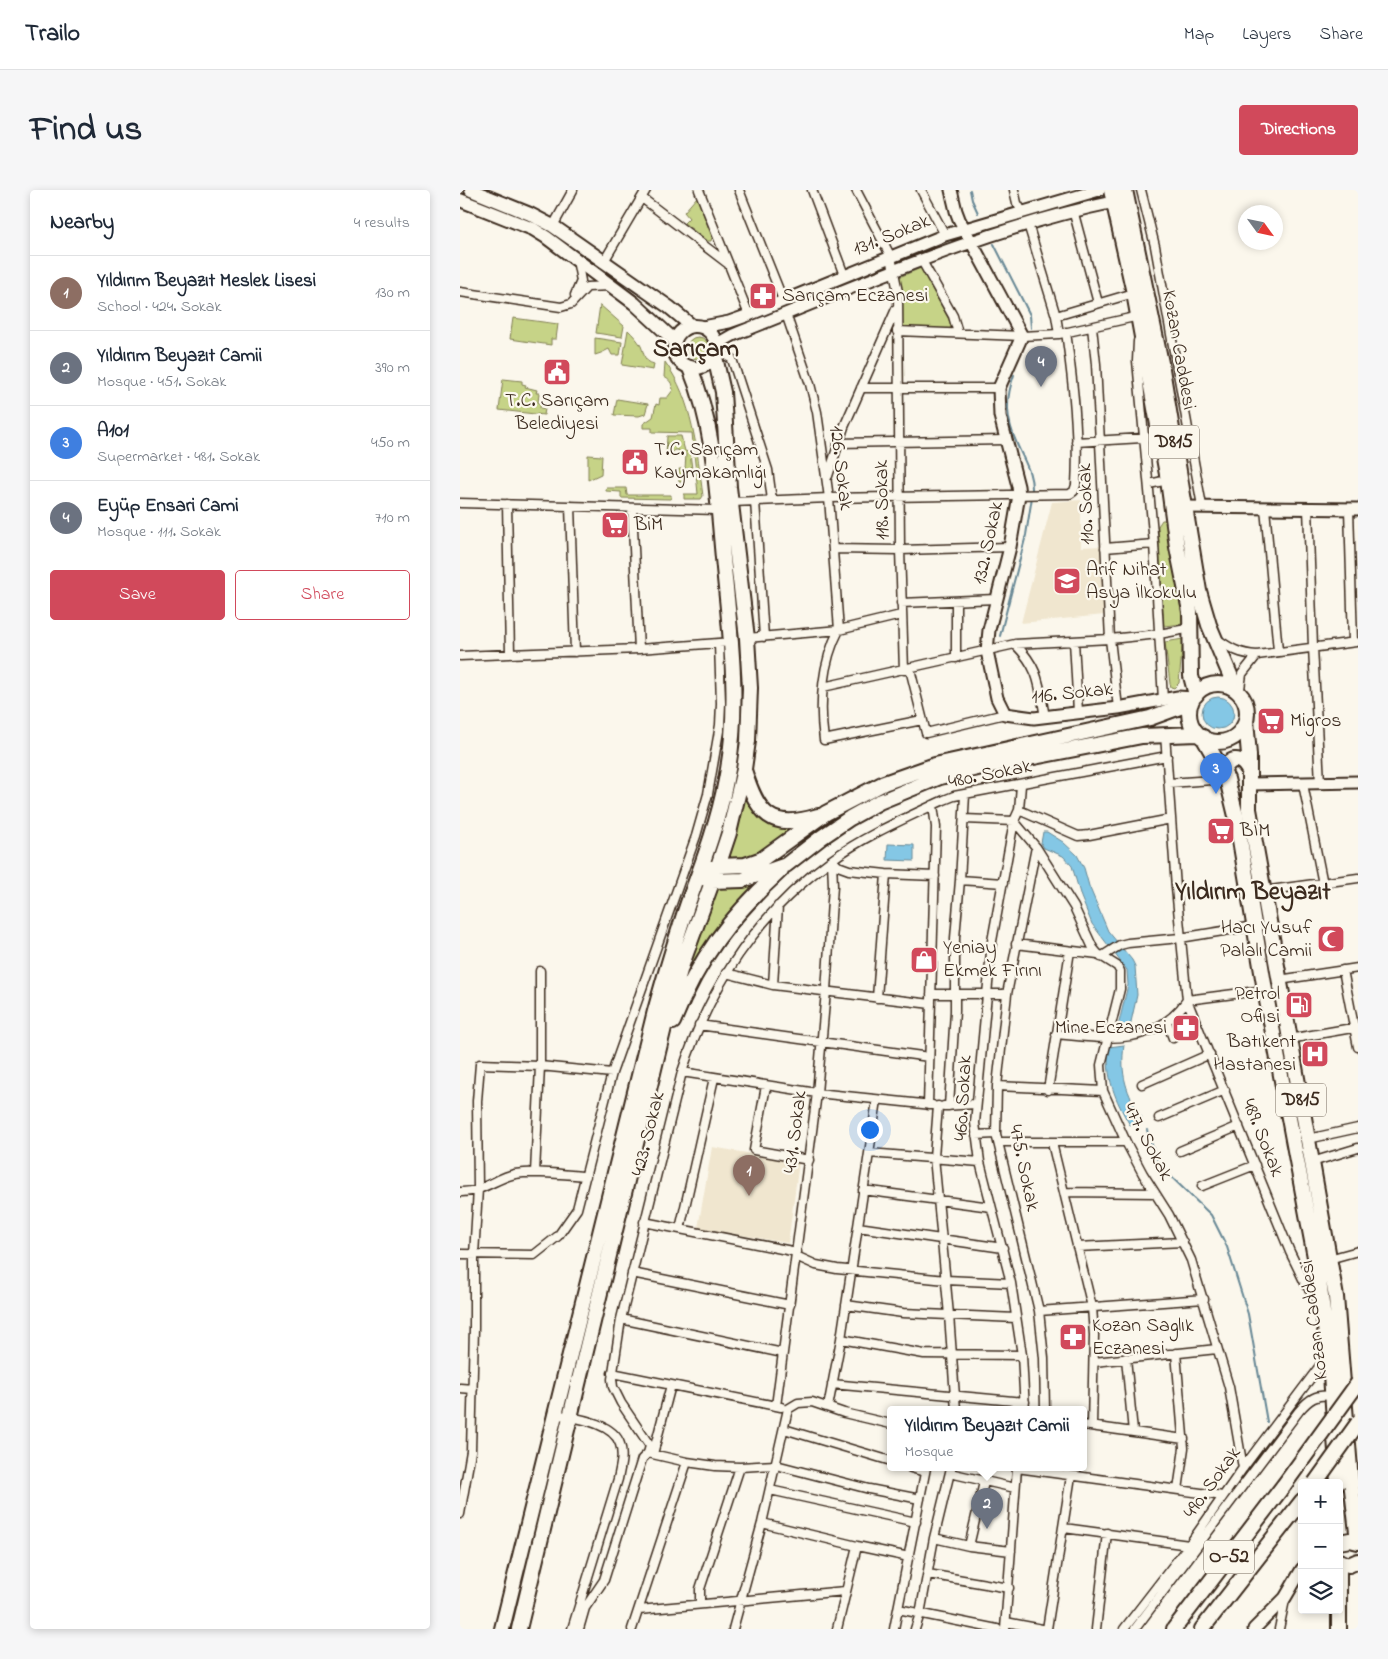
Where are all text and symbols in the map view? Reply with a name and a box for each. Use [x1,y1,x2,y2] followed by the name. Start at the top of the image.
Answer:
[25,17,80,52] text: Trailo
[1184,22,1214,48] text: Map
[1242,22,1292,48] text: Layers
[1320,22,1363,48] text: Share
[30,105,142,156] text: Find us
[1239,105,1358,155] button: Directions
[1238,205,1283,250] north arrow
[849,207,935,265] street label: 131. Sokak
[50,208,114,238] text: Nearby
[354,211,410,235] text: 4 results
[97,268,316,295] text: Yıldırım Beyazıt Meslek Lisesi
[63,281,69,305] text: 1
[375,281,410,305] text: 130 m
[748,281,778,311] pharmacy icon: Sarıçam Eczanesi
[782,282,928,311] place label: Sarıçam Eczanesi
[1153,288,1203,412] street label: Kozan Caddesi
[97,295,221,319] text: School · 424. Sokak
[653,332,739,368] district label: Sarıçam
[97,343,262,370] text: Yıldırım Beyazıt Camii
[1025,346,1057,387] pin: 4
[62,356,70,380] text: 2
[375,356,410,380] text: 390 m
[542,357,572,387] public building icon: T.C. Sarıçam Belediyesi
[97,370,226,394] text: Mosque · 451. Sokak
[505,387,609,439] place label: T.C. Sarıçam Belediyesi
[97,418,129,445] text: A101
[820,424,860,512] street label: 126. Sokak
[1149,426,1199,458] road number: D815
[63,431,69,455] text: 3
[371,431,410,455] text: 450 m
[654,436,767,489] place label: T.C. Sarıçam Kaymakamlığı
[97,445,260,469] text: Supermarket · 481. Sokak
[620,447,650,477] public building icon: T.C. Sarıçam Kaymakamlığı
[868,459,898,540] street label: 118. Sokak
[1071,463,1103,545] street label: 110. Sokak
[97,493,239,520] text: Eyüp Ensari Cami
[966,498,1012,587] street label: 132. Sokak
[63,506,69,530] text: 4
[375,506,410,530] text: 710 m
[600,510,630,540] supermarket icon: BiM
[633,511,663,540] place label: BiM
[97,520,221,544] text: Mosque · 111. Sokak
[1086,556,1197,608] place label: Arif Nihat Asya İlkokulu
[1052,566,1082,596] school or university icon: Arif Nihat Asya İlkokulu
[50,570,225,620] button: Save
[235,570,410,620] button: Share
[1030,675,1114,713] street label: 116. Sokak
[1256,706,1286,736] supermarket icon: Migros
[1290,707,1342,737] place label: Migros
[946,753,1034,797] street label: 480. Sokak
[1200,753,1232,794] pin: 3
[1206,816,1236,846] supermarket icon: BİM
[1239,817,1270,846] place label: BİM
[1174,875,1331,912] district label: Yıldırım Beyazıt
[1220,914,1313,966] place label: Hacı Yusuf Palalı Camii
[1316,924,1346,954] mosque icon: Hacı Yusuf Palalı Camii
[943,934,1042,986] place label: Yeniay Ekmek Fırını
[909,945,939,975] shop icon: Yeniay Ekmek Fırını
[1235,980,1280,1032] place label: Petrol Ofisi
[1284,990,1314,1020] fuel station icon: Petrol Ofisi
[1171,1013,1201,1043] pharmacy icon: Mine Eczanesi
[1055,1014,1167,1043] place label: Mine Eczanesi
[1213,1028,1296,1080] place label: Batıkent Hastanesi
[1300,1039,1330,1069] hospital icon: Batıkent Hastanesi
[947,1054,981,1142] street label: 460. Sokak
[1276,1084,1326,1116] road number: D815
[624,1088,674,1179] street label: 423. Sokak
[777,1089,815,1175] street label: 431. Sokak
[1233,1095,1291,1182] street label: 489. Sokak
[1114,1098,1180,1186] street label: 477. Sokak
[857,1117,883,1143] your location
[1000,1122,1046,1214] street label: 475. Sokak
[733,1155,765,1196] pin: 1
[1293,1258,1337,1382] street label: Kozan Caddesi
[1092,1312,1194,1364] place label: Kozan Saglık Eczanesi
[1058,1322,1088,1352] pharmacy icon: Kozan Saglık Eczanesi
[887,1406,1087,1471] popup
[904,1413,1070,1440] text: Yıldırım Beyazıt Camii
[904,1440,954,1464] text: Mosque
[1177,1441,1249,1525] street label: 490. Sokak
[1298,1479,1343,1614] map controls
[1298,1479,1343,1524] button: +
[971,1488,1003,1529] pin: 2
[1298,1524,1343,1569] button: −
[1204,1540,1254,1574] road number: O-52
[1298,1569,1343,1614] button: layers

